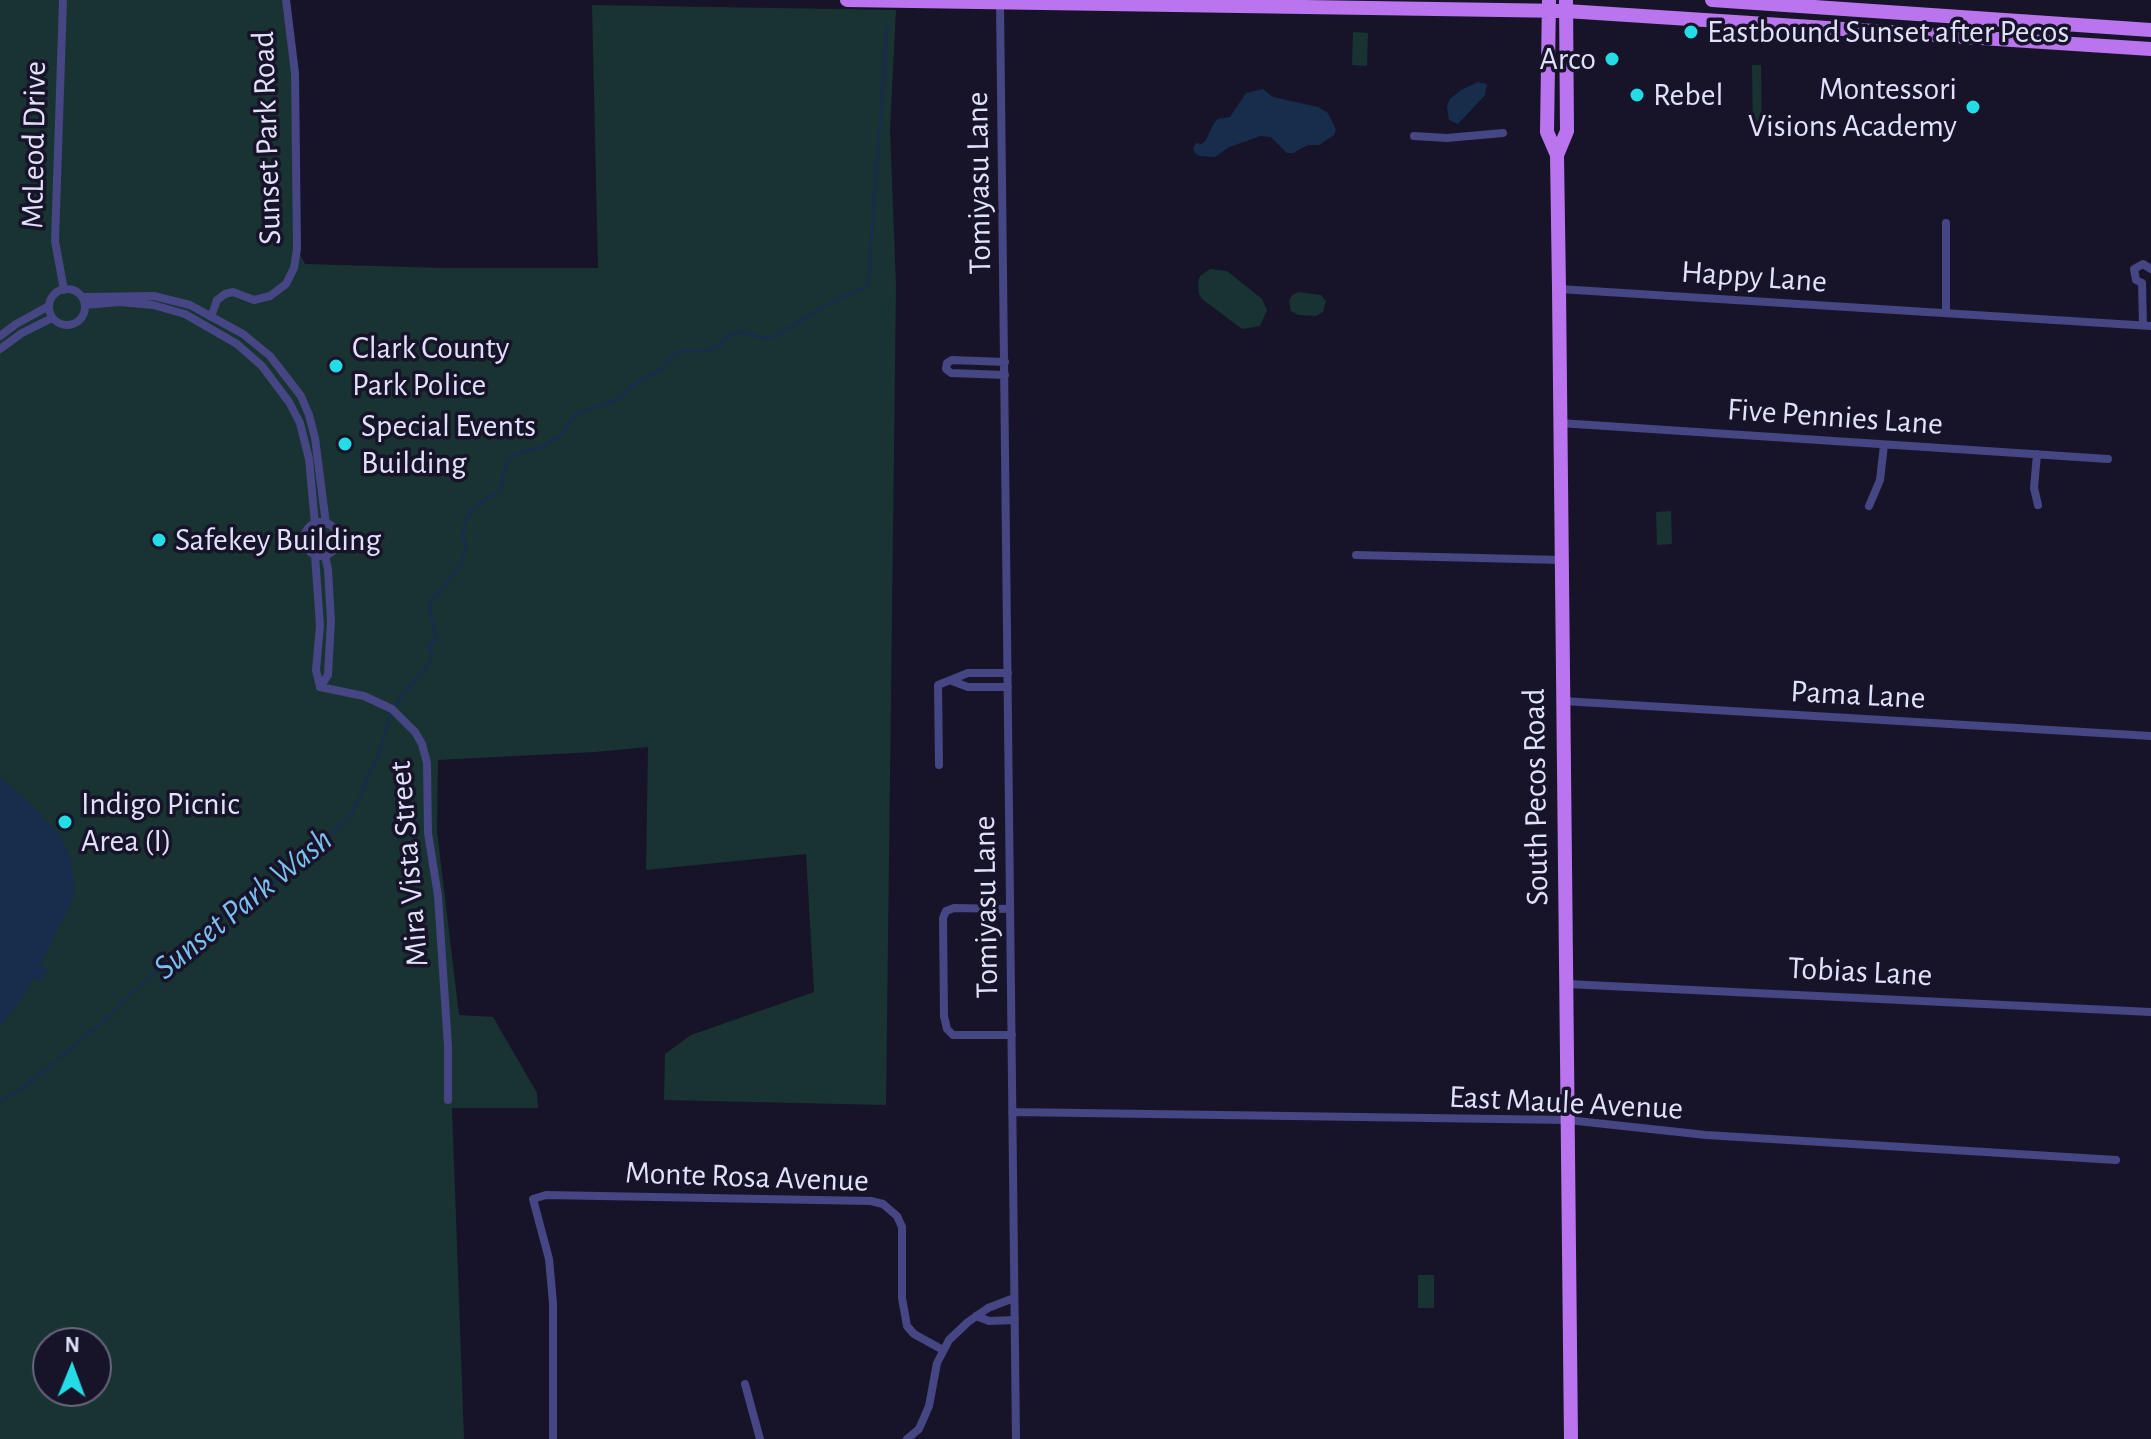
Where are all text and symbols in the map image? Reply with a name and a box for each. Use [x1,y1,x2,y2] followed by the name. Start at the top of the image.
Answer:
[1707,13,2069,51] place label: Eastbound Sunset after Pecos
[1682,23,1700,41] marker: Eastbound Sunset after Pecos
[244,30,290,246] street label: Sunset Park Road
[1539,40,1596,78] place label: Arco
[1603,50,1621,68] marker: Arco
[13,61,55,229] street label: McLeod Drive
[1748,70,1957,145] place label: Montessori Visions Academy
[1653,76,1723,114] place label: Rebel
[1628,86,1646,104] marker: Rebel
[958,91,1000,275] street label: Tomiyasu Lane
[1964,98,1982,116] marker: Montessori Visions Academy
[1680,253,1828,301] street label: Happy Lane
[352,329,509,404] place label: Clark County Park Police
[327,357,345,375] marker: Clark County Park Police
[1726,390,1944,444] street label: Five Pennies Lane
[361,407,536,482] place label: Special Events Building
[336,435,354,453] marker: Special Events Building
[175,521,381,559] place label: Safekey Building
[150,531,168,549] marker: Safekey Building
[1790,672,1926,718] street label: Pama Lane
[1515,688,1557,906] street label: South Pecos Road
[381,760,437,968] street label: Mira Vista Street
[81,785,240,860] place label: Indigo Picnic Area (I)
[56,813,74,831] marker: Indigo Picnic Area (I)
[965,815,1007,999] street label: Tomiyasu Lane
[145,820,341,988] water label: Sunset Park Wash
[1787,949,1933,995] street label: Tobias Lane
[1448,1078,1684,1128] street label: East Maule Avenue
[625,1154,869,1200] street label: Monte Rosa Avenue
[32,1327,112,1407] north arrow
[65,1334,80,1356] text: N

